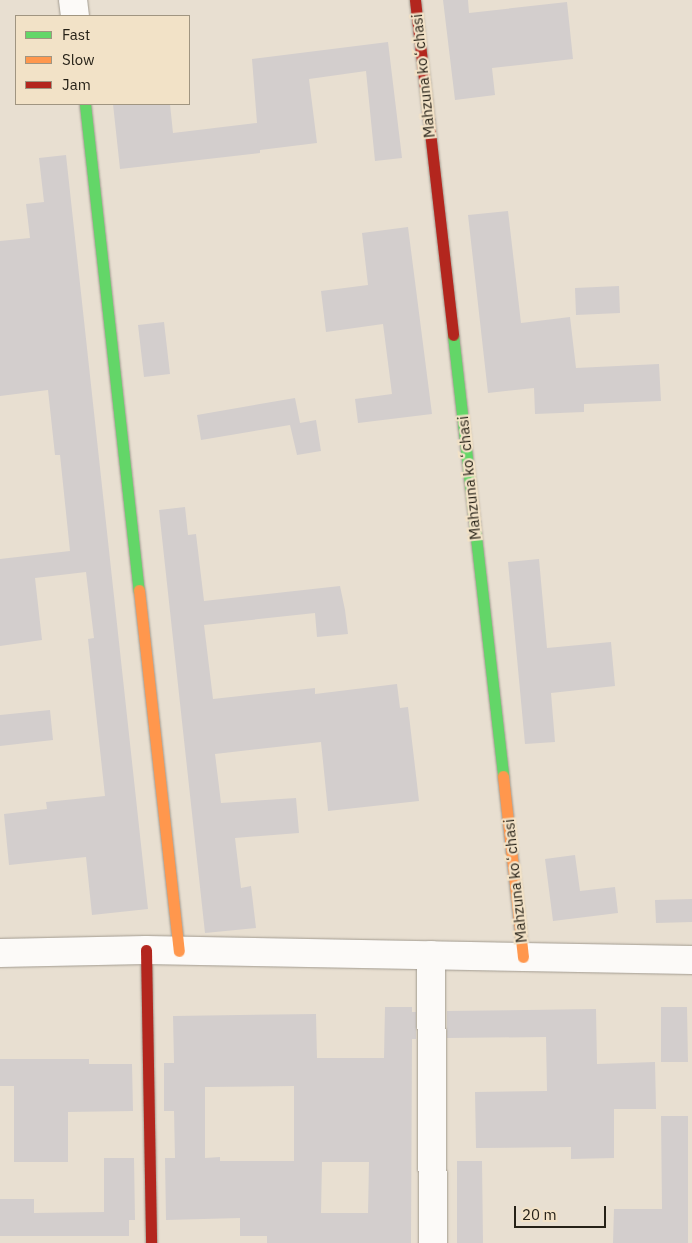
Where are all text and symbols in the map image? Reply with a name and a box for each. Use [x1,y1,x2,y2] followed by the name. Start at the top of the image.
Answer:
[408,13,438,139] street label: Mahzuna koʻchasi
[15,15,190,105] legend
[62,25,90,44] text: Fast
[62,50,95,69] text: Slow
[62,75,91,94] text: Jam
[454,415,484,541] street label: Mahzuna koʻchasi
[500,818,530,944] street label: Mahzuna koʻchasi
[517,1196,610,1228] scale bar
[522,1205,557,1224] text: 20 m

